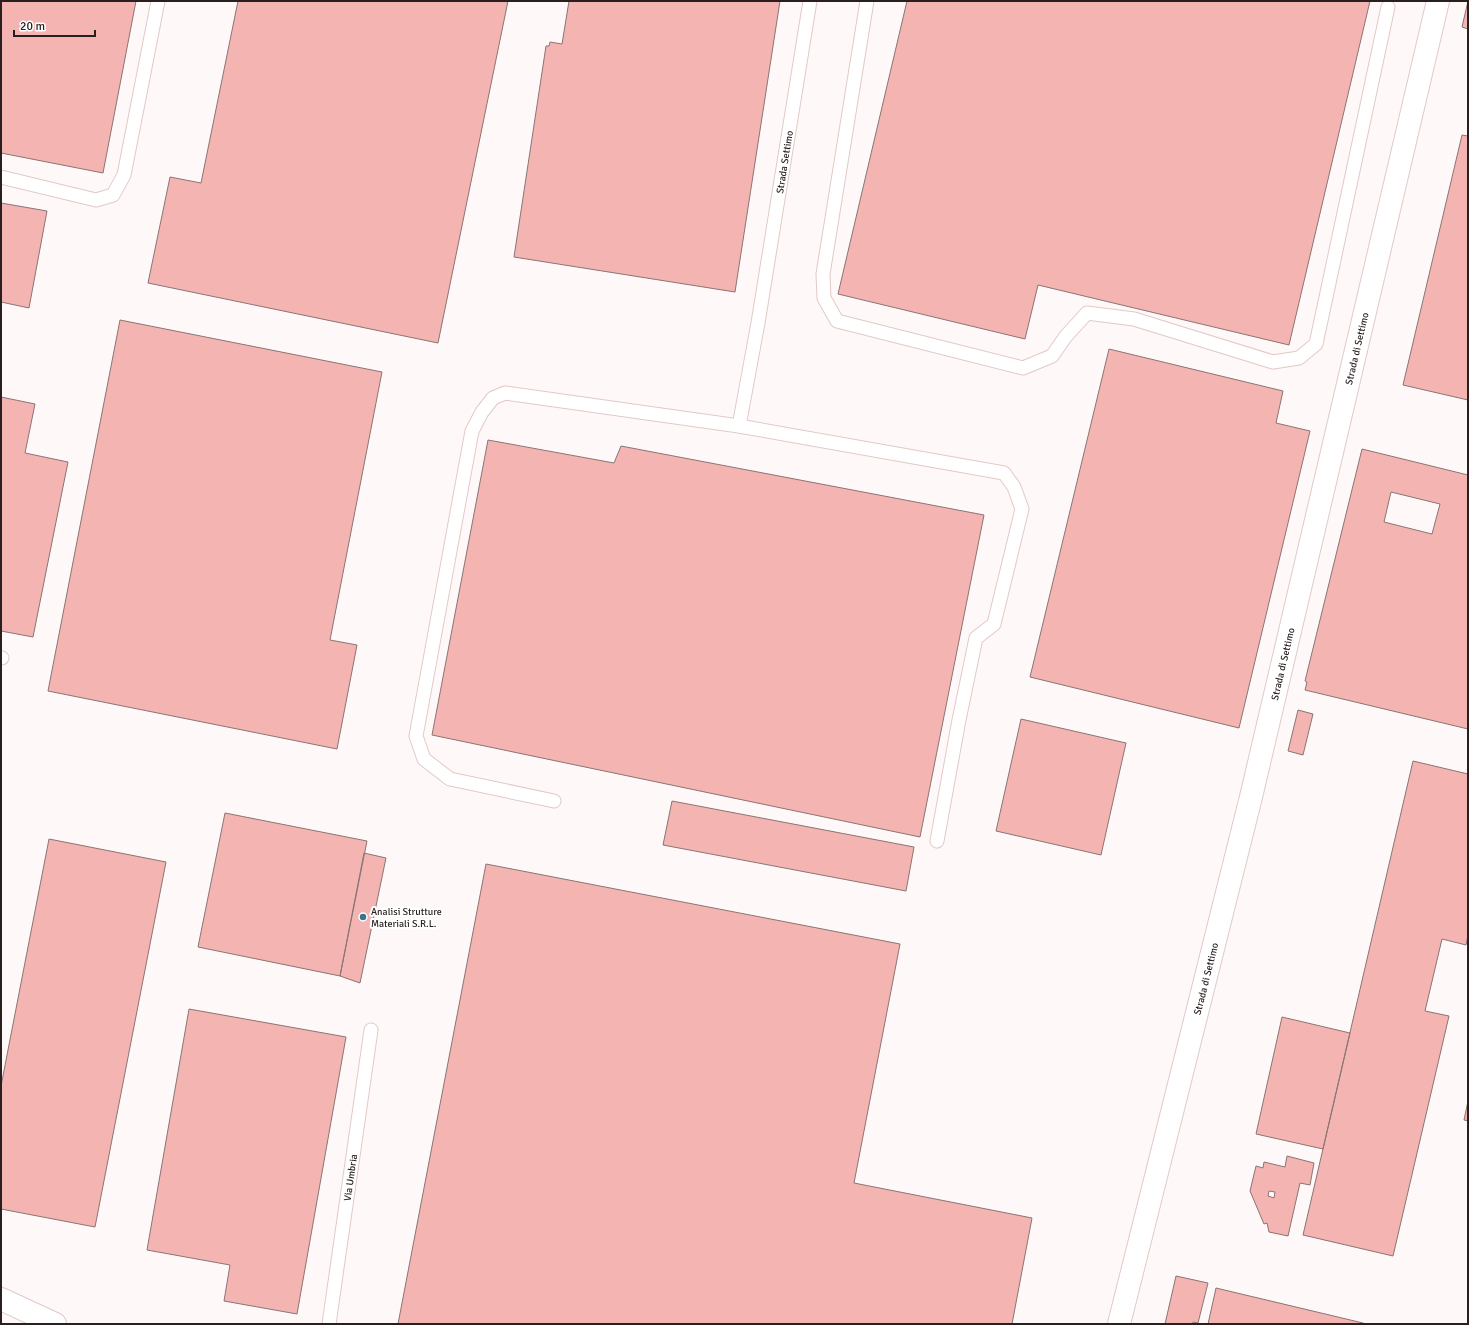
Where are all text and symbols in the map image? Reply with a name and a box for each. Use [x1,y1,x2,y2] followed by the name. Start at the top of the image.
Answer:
[14,12,95,38] scale bar
[20,19,45,34] text: 20 m
[774,130,796,195] street label: Strada Settimo
[1343,311,1372,386] street label: Strada di Settimo
[1269,627,1298,702] street label: Strada di Settimo
[371,906,442,930] place label: Analisi Strutture Materiali S.R.L.
[358,912,368,922] marker: Analisi Strutture Materiali S.R.L.
[1192,942,1221,1016] street label: Strada di Settimo
[342,1153,360,1202] street label: Via Umbria

